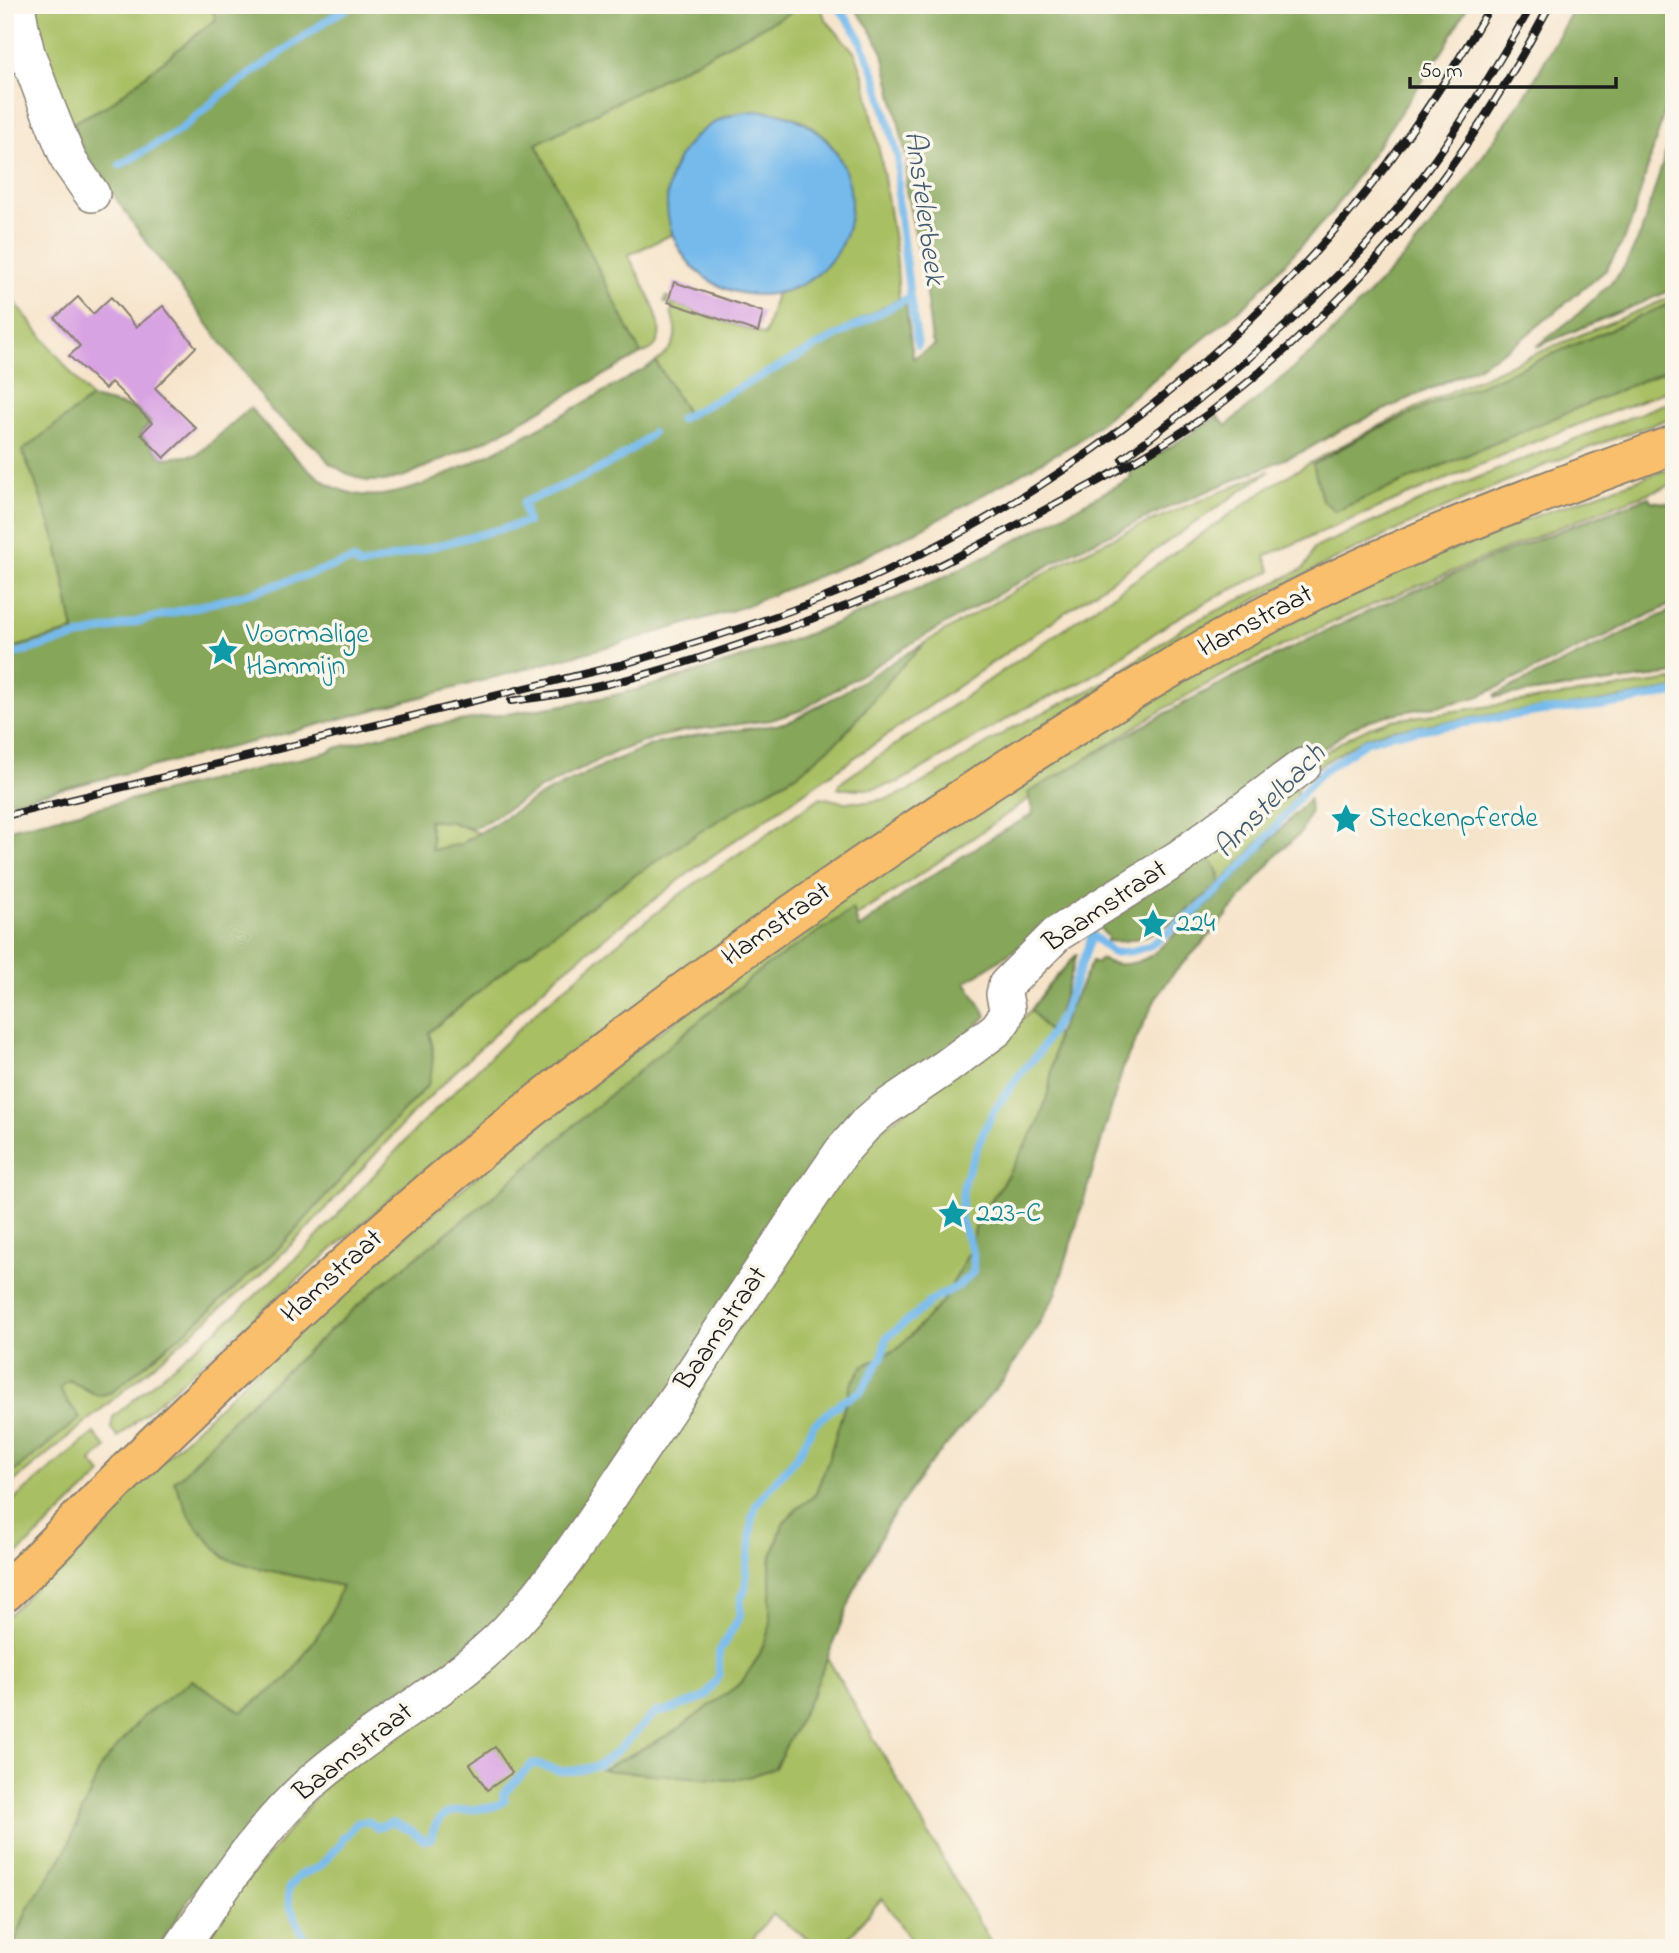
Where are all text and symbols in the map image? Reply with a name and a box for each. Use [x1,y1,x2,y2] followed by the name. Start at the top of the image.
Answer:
[1410,46,1616,90] scale bar
[1420,57,1463,87] text: 50 m
[890,128,956,290] water label: Anstelerbeek
[1191,575,1321,669] street label: Hamstraat
[245,615,369,688] place label: Voormalige Hammijn
[206,634,240,668] place icon: Voormalige Hammijn
[1205,734,1338,870] water label: Amstelbach
[1369,799,1538,840] place label: Steckenpferde
[1329,802,1363,836] place icon: Steckenpferde
[1035,850,1177,964] street label: Baamstraat
[714,872,840,978] street label: Hamstraat
[1176,904,1216,945] place label: 224
[1136,907,1170,941] place icon: 224
[976,1194,1041,1235] place label: 223-C
[936,1197,970,1231] place icon: 223-C
[273,1220,393,1334] street label: Hamstraat
[665,1258,779,1400] street label: Baamstraat
[284,1693,423,1814] street label: Baamstraat

